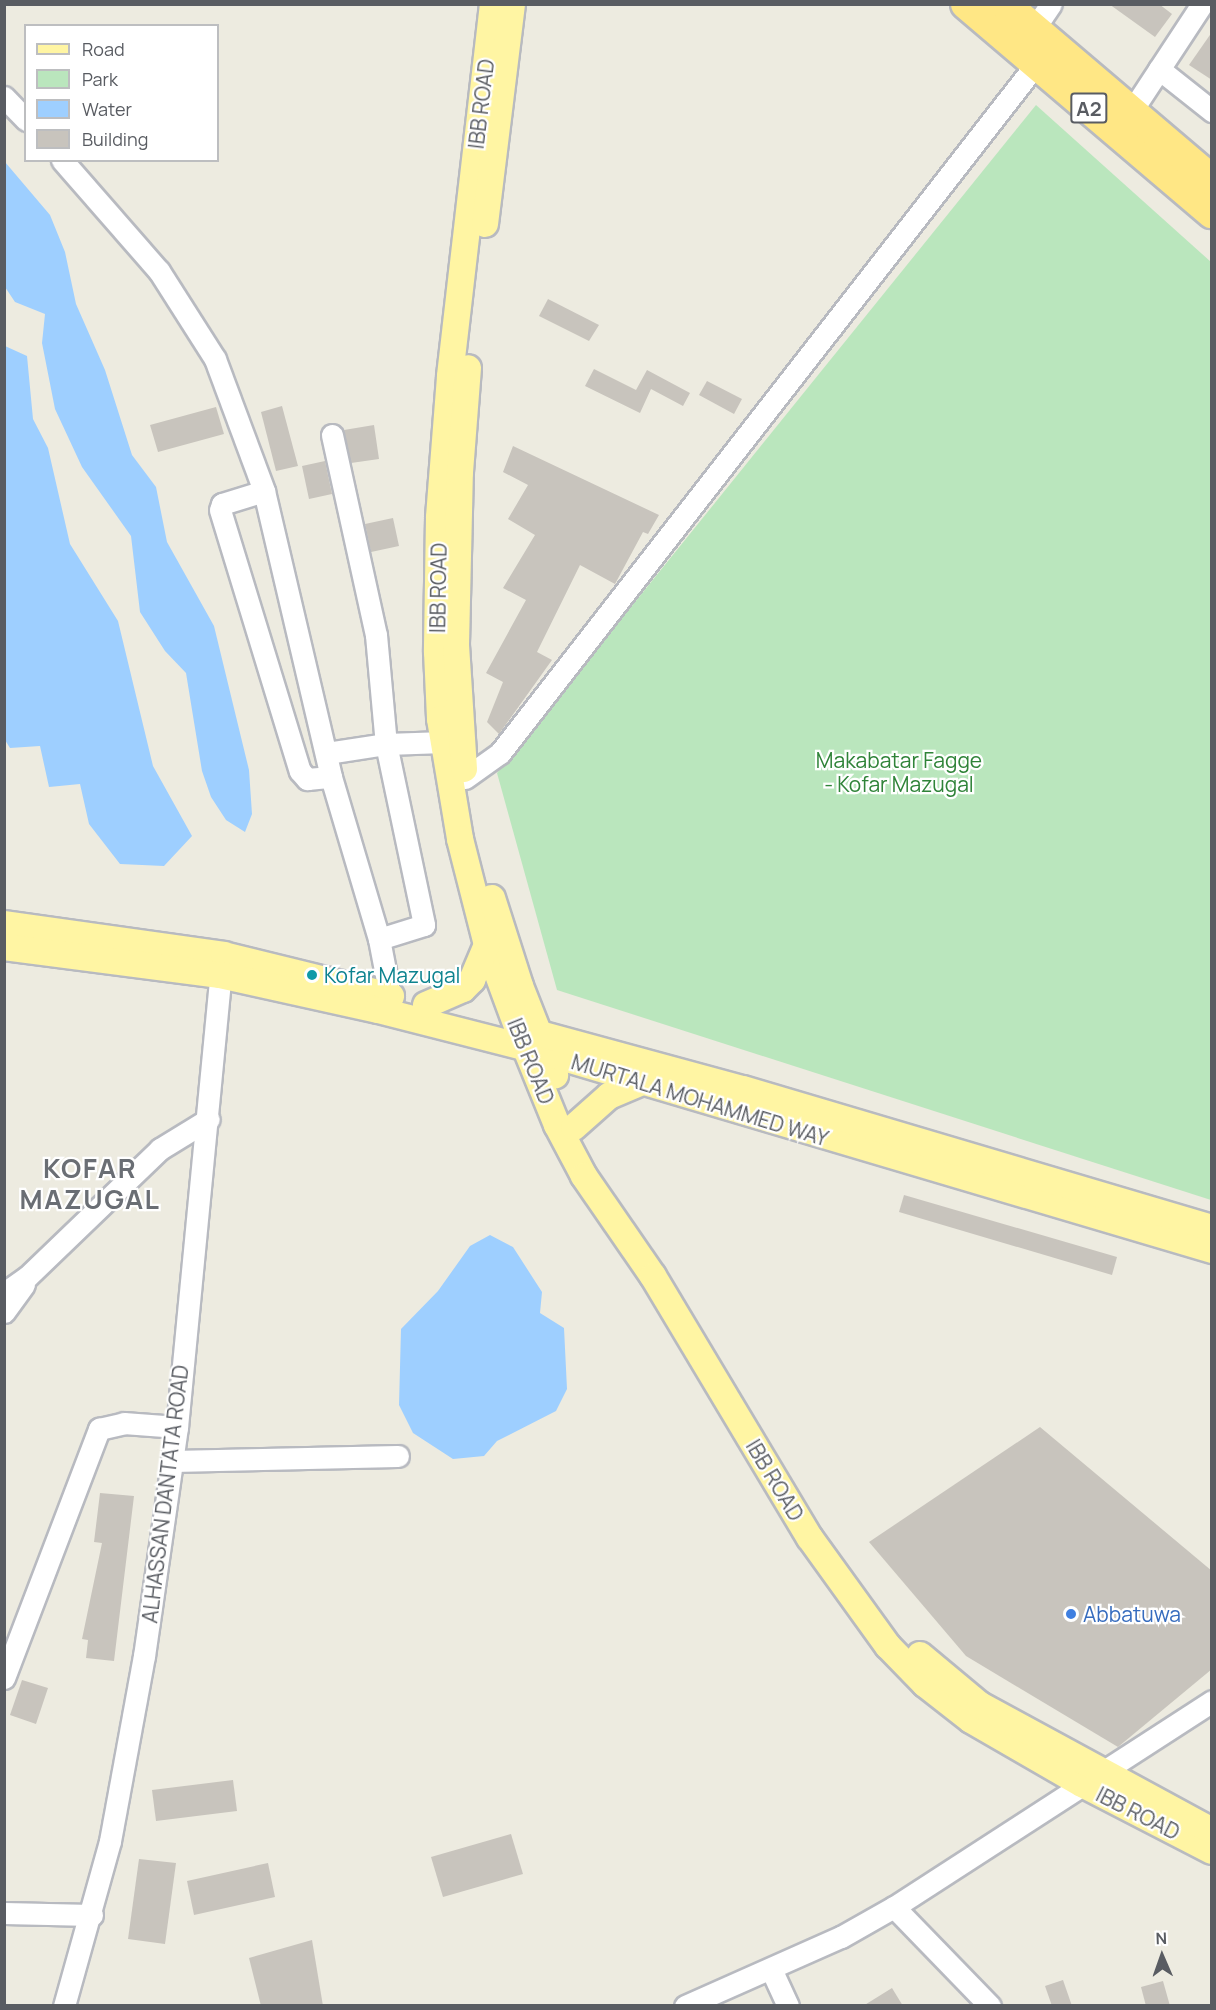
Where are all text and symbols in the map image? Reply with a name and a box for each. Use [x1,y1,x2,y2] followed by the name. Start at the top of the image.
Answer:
[24,24,219,162] legend
[82,37,125,61] text: Road
[463,58,499,150] street label: IBB ROAD
[82,67,118,91] text: Park
[1070,91,1108,125] road number: A2
[82,97,132,121] text: Water
[82,127,148,151] text: Building
[425,543,451,633] street label: IBB ROAD
[816,747,982,797] park label: Makabatar Fagge - Kofar Mazugal
[324,962,461,988] place label: Kofar Mazugal
[305,968,319,982] marker: Kofar Mazugal
[502,1014,560,1108] street label: IBB ROAD
[569,1049,831,1151] street label: MURTALA MOHAMMED WAY
[20,1151,160,1214] district label: KOFAR MAZUGAL
[137,1363,193,1625] street label: ALHASSAN DANTATA ROAD
[741,1435,809,1525] street label: IBB ROAD
[1083,1601,1181,1627] place label: Abbatuwa
[1064,1607,1078,1621] marker: Abbatuwa
[1092,1781,1184,1845] street label: IBB ROAD
[1132,1926,1192,1986] north arrow
[1155,1927,1168,1949] text: N

